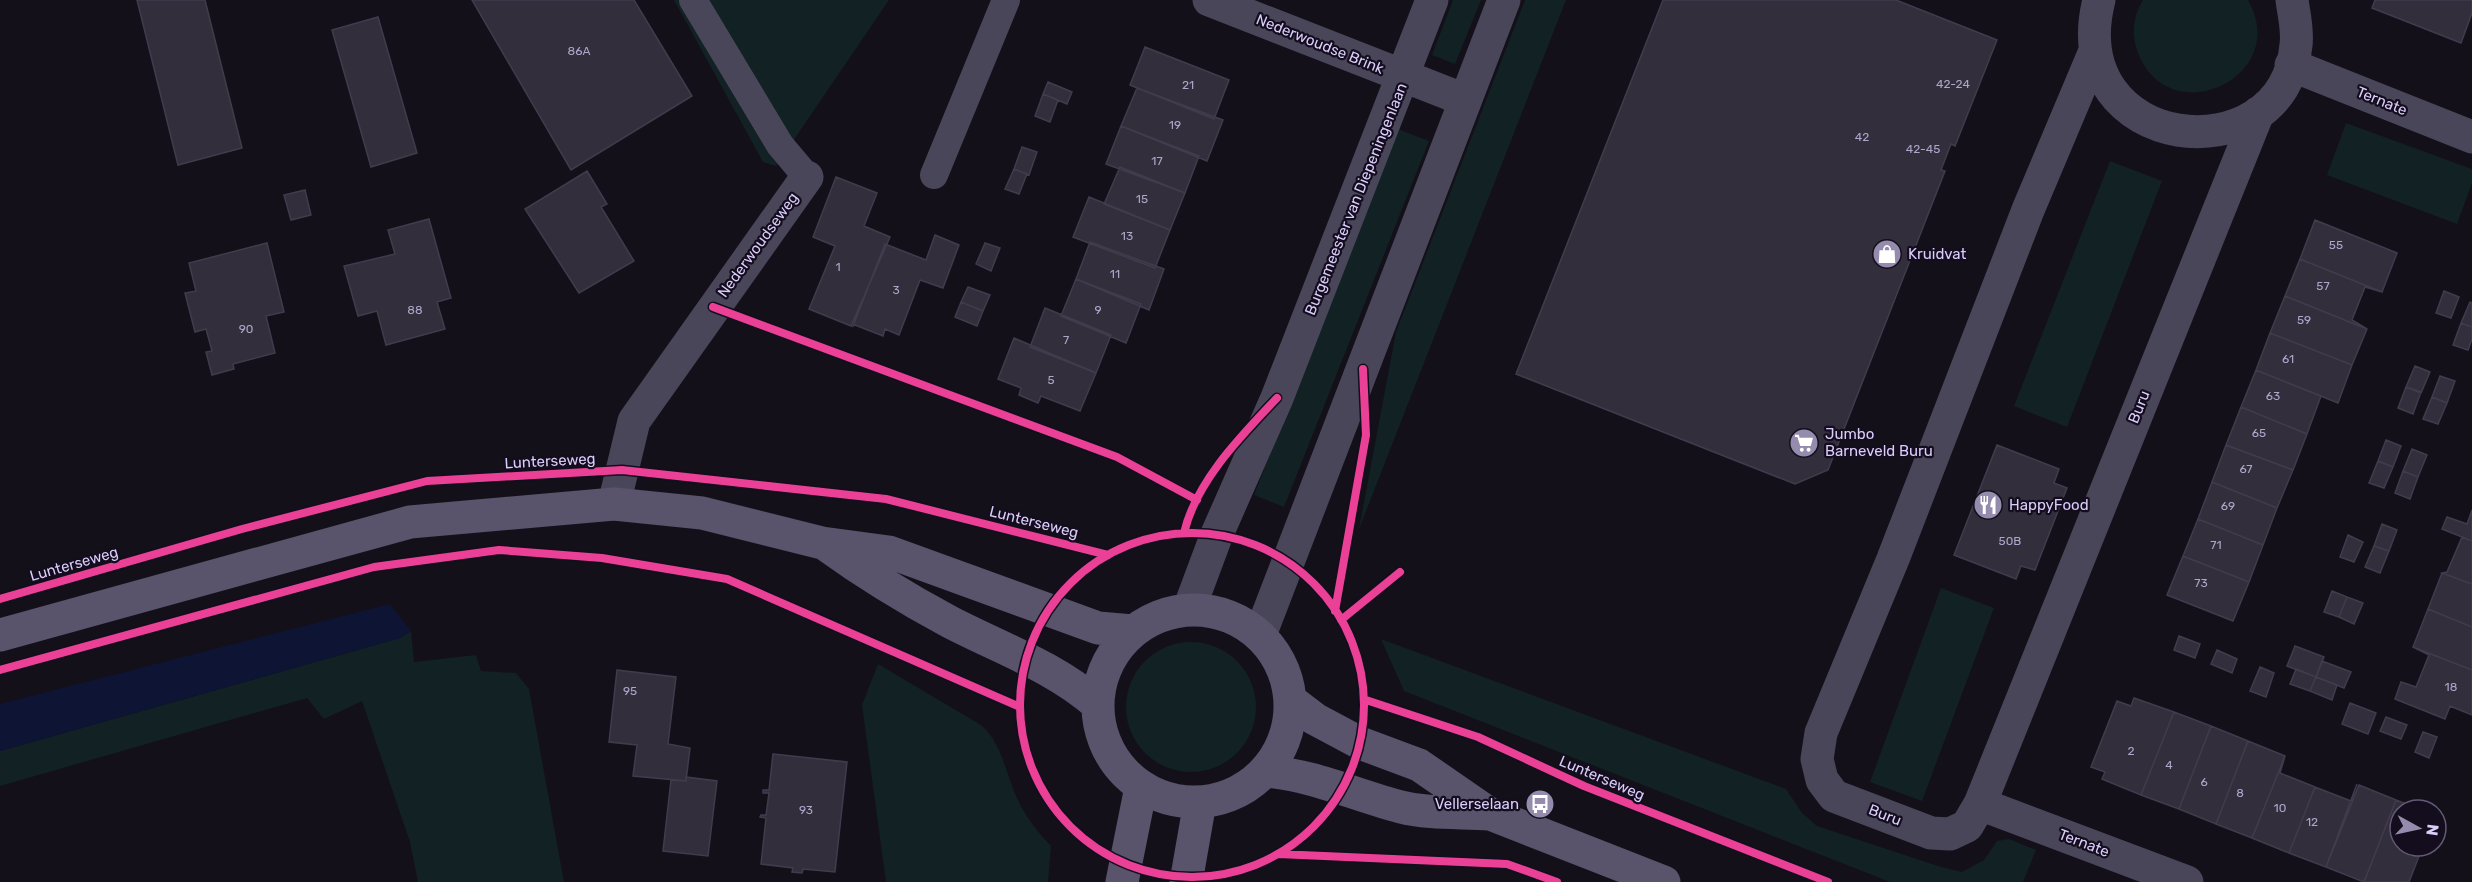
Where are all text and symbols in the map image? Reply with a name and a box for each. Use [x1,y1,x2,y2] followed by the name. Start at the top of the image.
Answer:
[1254,10,1387,78] street label: Nederwoudse Brink
[568,44,590,58] house number: 86A
[1936,77,1971,91] house number: 42-24
[1182,78,1194,92] house number: 21
[1301,80,1411,318] street label: Burgemeester van Diepeningenlaan
[2354,83,2410,119] street label: Ternate
[1169,118,1181,132] house number: 19
[1855,130,1869,144] house number: 42
[1906,142,1940,156] house number: 42-45
[1151,154,1163,168] house number: 17
[714,189,802,301] street label: Nederwoudseweg
[1136,192,1148,206] house number: 15
[1121,229,1133,243] house number: 13
[1871,238,1903,270] shop icon: Kruidvat
[2329,238,2343,252] house number: 55
[1908,245,1967,263] place label: Kruidvat
[835,260,841,274] house number: 1
[1110,267,1120,281] house number: 11
[2316,279,2330,293] house number: 57
[892,283,900,297] house number: 3
[407,303,423,317] house number: 88
[1094,303,1102,317] house number: 9
[2297,313,2311,327] house number: 59
[239,322,253,336] house number: 90
[1063,333,1069,347] house number: 7
[2282,352,2294,366] house number: 61
[1047,373,1055,387] house number: 5
[2124,388,2154,426] street label: Buru
[2266,389,2280,403] house number: 63
[1825,425,1933,460] place label: Jumbo Barneveld Buru
[2252,426,2266,440] house number: 65
[1788,427,1820,459] supermarket icon: Jumbo Barneveld Buru
[504,450,596,472] street label: Lunterseweg
[2239,462,2253,476] house number: 67
[1972,489,2004,521] restaurant icon: HappyFood
[2009,496,2089,514] place label: HappyFood
[2221,499,2235,513] house number: 69
[988,502,1080,542] street label: Lunterseweg
[1999,534,2021,548] house number: 50B
[2210,538,2222,552] house number: 71
[28,543,120,585] street label: Lunterseweg
[2194,576,2208,590] house number: 73
[2445,680,2457,694] house number: 18
[623,684,637,698] house number: 95
[2127,744,2135,758] house number: 2
[1557,752,1647,804] street label: Lunterseweg
[2165,758,2173,772] house number: 4
[2200,775,2208,789] house number: 6
[2236,786,2244,800] house number: 8
[1524,788,1556,820] bus stop icon: Vellerselaan
[1435,795,1519,813] place label: Vellerselaan
[2388,798,2448,858] north arrow
[1866,801,1904,829] street label: Buru
[2274,801,2286,815] house number: 10
[799,803,813,817] house number: 93
[2306,815,2318,829] house number: 12
[2422,823,2443,837] text: N
[2056,825,2112,861] street label: Ternate

